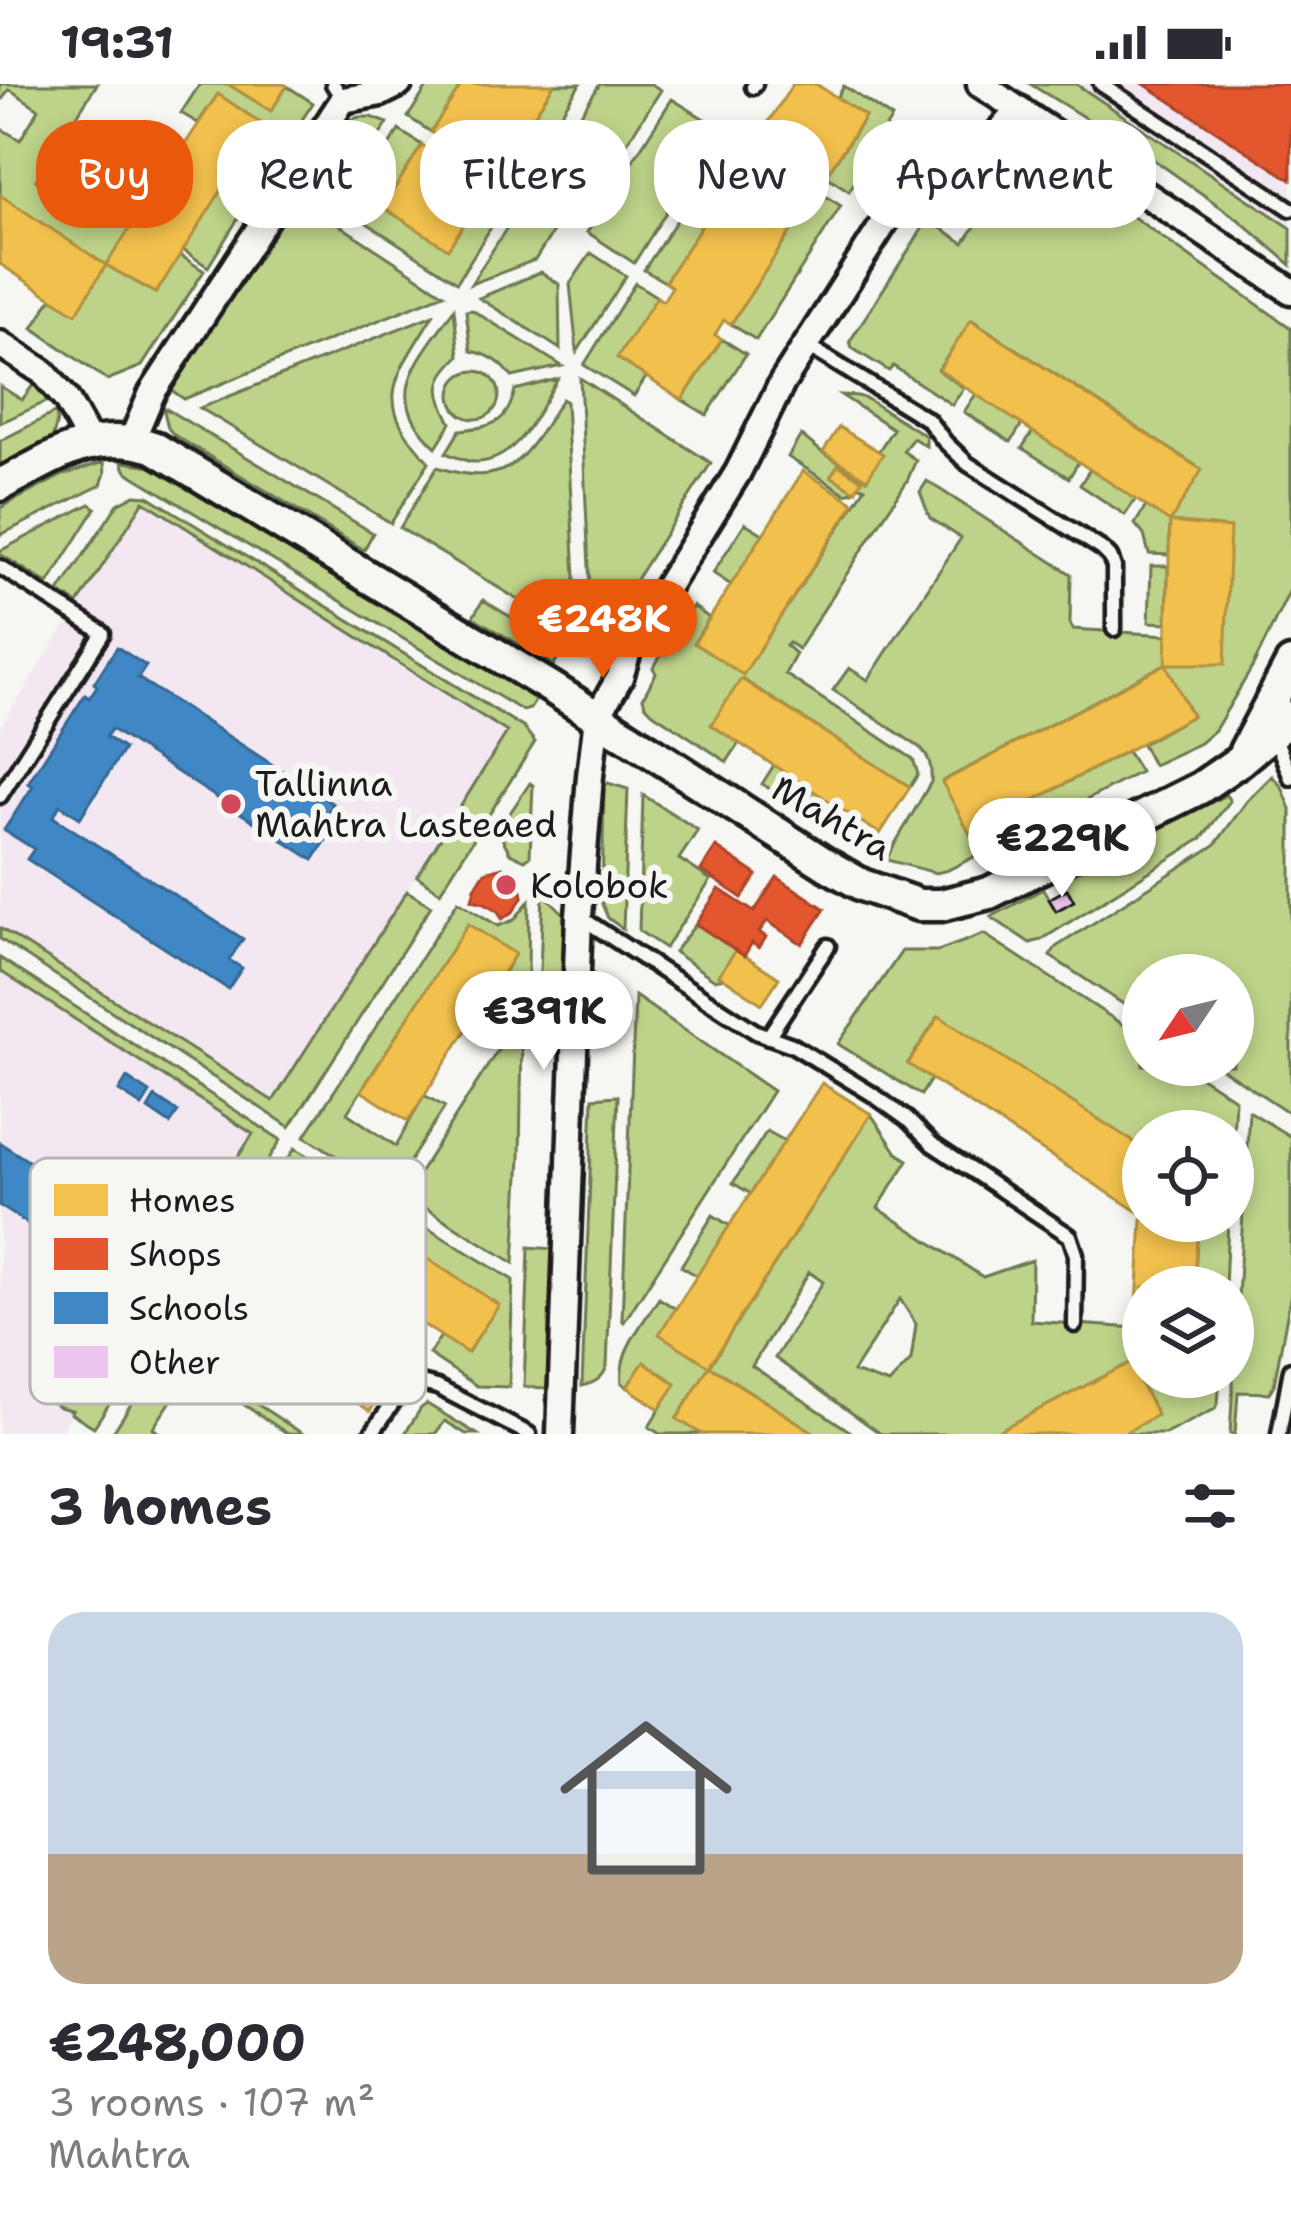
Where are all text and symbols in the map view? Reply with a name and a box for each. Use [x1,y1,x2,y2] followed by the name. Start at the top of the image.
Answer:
[60,12,174,72] text: 19:31
[36,120,193,228] chip: Buy
[217,120,396,228] chip: Rent
[420,120,630,228] chip: Filters
[654,120,829,228] chip: New
[853,120,1156,228] chip: Apartment
[519,579,687,681] pin: €248K
[536,592,670,644] text: €248K
[255,759,557,849] place label: Tallinna Mahtra Lasteaed
[763,764,901,872] street label: Mahtra
[218,791,244,817] marker: Tallinna Mahtra Lasteaed
[978,798,1146,900] pin: €229K
[995,811,1129,863] text: €229K
[530,861,669,910] place label: Kolobok
[493,872,519,898] marker: Kolobok
[1122,954,1254,1086] north arrow
[1122,954,1254,1398] map controls
[460,971,628,1073] pin: €391K
[482,984,606,1036] text: €391K
[1122,1110,1254,1242] button: locate
[30,1158,426,1404] legend
[129,1178,236,1223] text: Homes
[129,1232,222,1277] text: Shops
[1122,1266,1254,1398] button: layers
[129,1286,249,1331] text: Schools
[129,1340,221,1385] text: Other
[48,1472,272,1540] text: 3 homes
[1177,1473,1243,1539] icon: filters
[538,1690,754,1906] icon: home
[48,2008,306,2076] text: €248,000
[48,2076,375,2128] text: 3 rooms · 107 m²
[48,2128,190,2180] text: Mahtra

